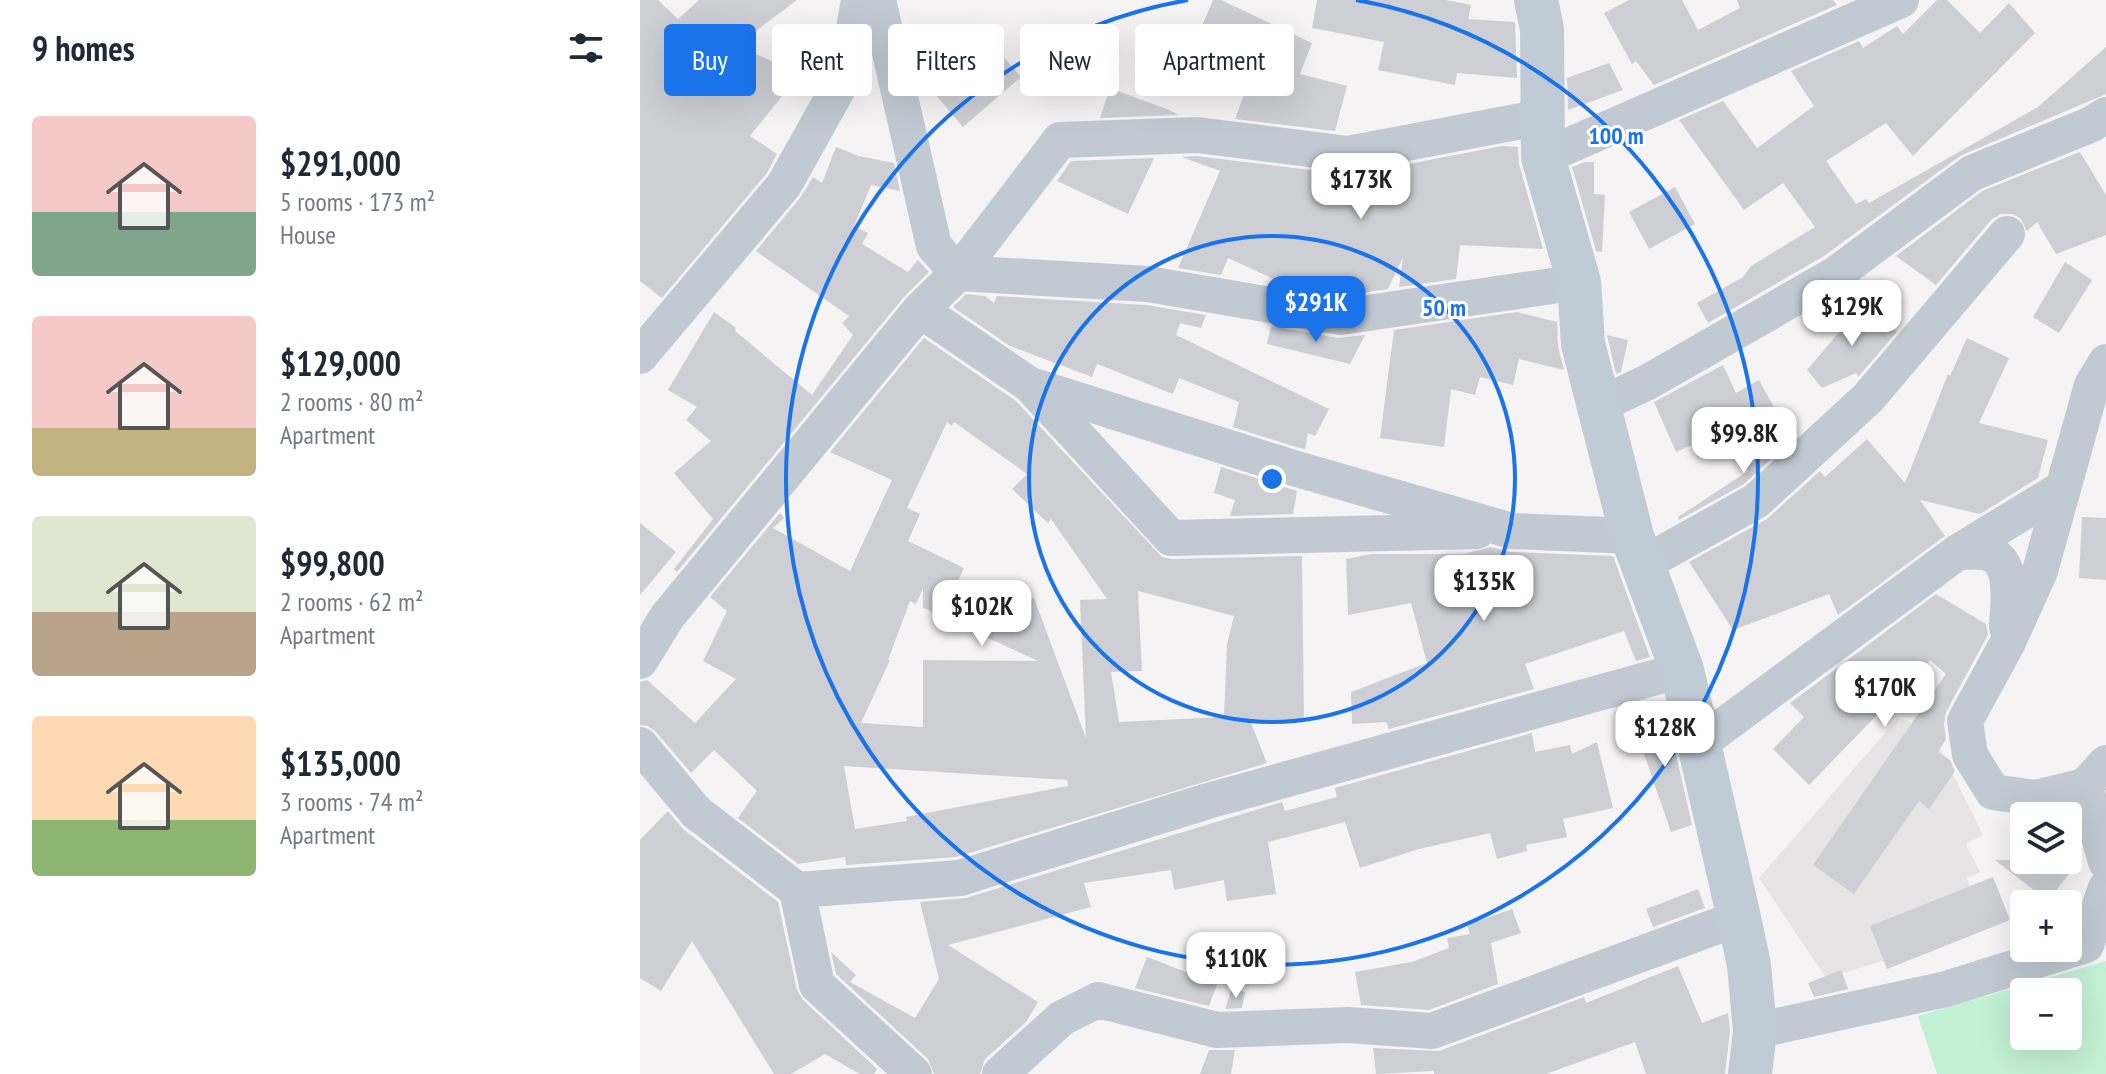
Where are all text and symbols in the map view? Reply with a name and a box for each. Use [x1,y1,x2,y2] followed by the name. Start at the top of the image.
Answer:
[664,24,756,96] chip: Buy
[772,24,872,96] chip: Rent
[888,24,1004,96] chip: Filters
[1020,24,1119,96] chip: New
[1135,24,1294,96] chip: Apartment
[32,26,135,70] text: 9 homes
[564,26,608,70] icon: filters
[1588,120,1644,151] text: 100 m
[280,141,401,185] text: $291,000
[96,148,192,244] icon: home
[1305,153,1417,221] pin: $173K
[1329,162,1393,195] text: $173K
[280,185,435,218] text: 5 rooms · 173 m²
[280,218,336,251] text: House
[1260,276,1372,344] pin: $291K
[1796,280,1908,348] pin: $129K
[1284,285,1348,318] text: $291K
[1820,289,1884,322] text: $129K
[1422,292,1466,323] text: 50 m
[280,341,401,385] text: $129,000
[96,348,192,444] icon: home
[280,385,424,418] text: 2 rooms · 80 m²
[1679,407,1809,475] pin: $99.8K
[1710,416,1778,449] text: $99.8K
[280,418,375,451] text: Apartment
[1258,465,1286,493] centre of rings
[280,541,385,585] text: $99,800
[96,548,192,644] icon: home
[1428,555,1540,623] pin: $135K
[1452,564,1516,597] text: $135K
[926,580,1038,648] pin: $102K
[280,585,424,618] text: 2 rooms · 62 m²
[950,589,1014,622] text: $102K
[280,618,375,651] text: Apartment
[1829,661,1941,729] pin: $170K
[1853,670,1917,703] text: $170K
[1609,701,1721,769] pin: $128K
[1633,710,1697,743] text: $128K
[280,741,401,785] text: $135,000
[96,748,192,844] icon: home
[280,785,424,818] text: 3 rooms · 74 m²
[2010,802,2082,1050] map controls
[2010,802,2082,874] button: layers
[280,818,375,851] text: Apartment
[2010,890,2082,962] button: +
[1180,932,1292,1000] pin: $110K
[1204,941,1268,974] text: $110K
[2010,978,2082,1050] button: −

